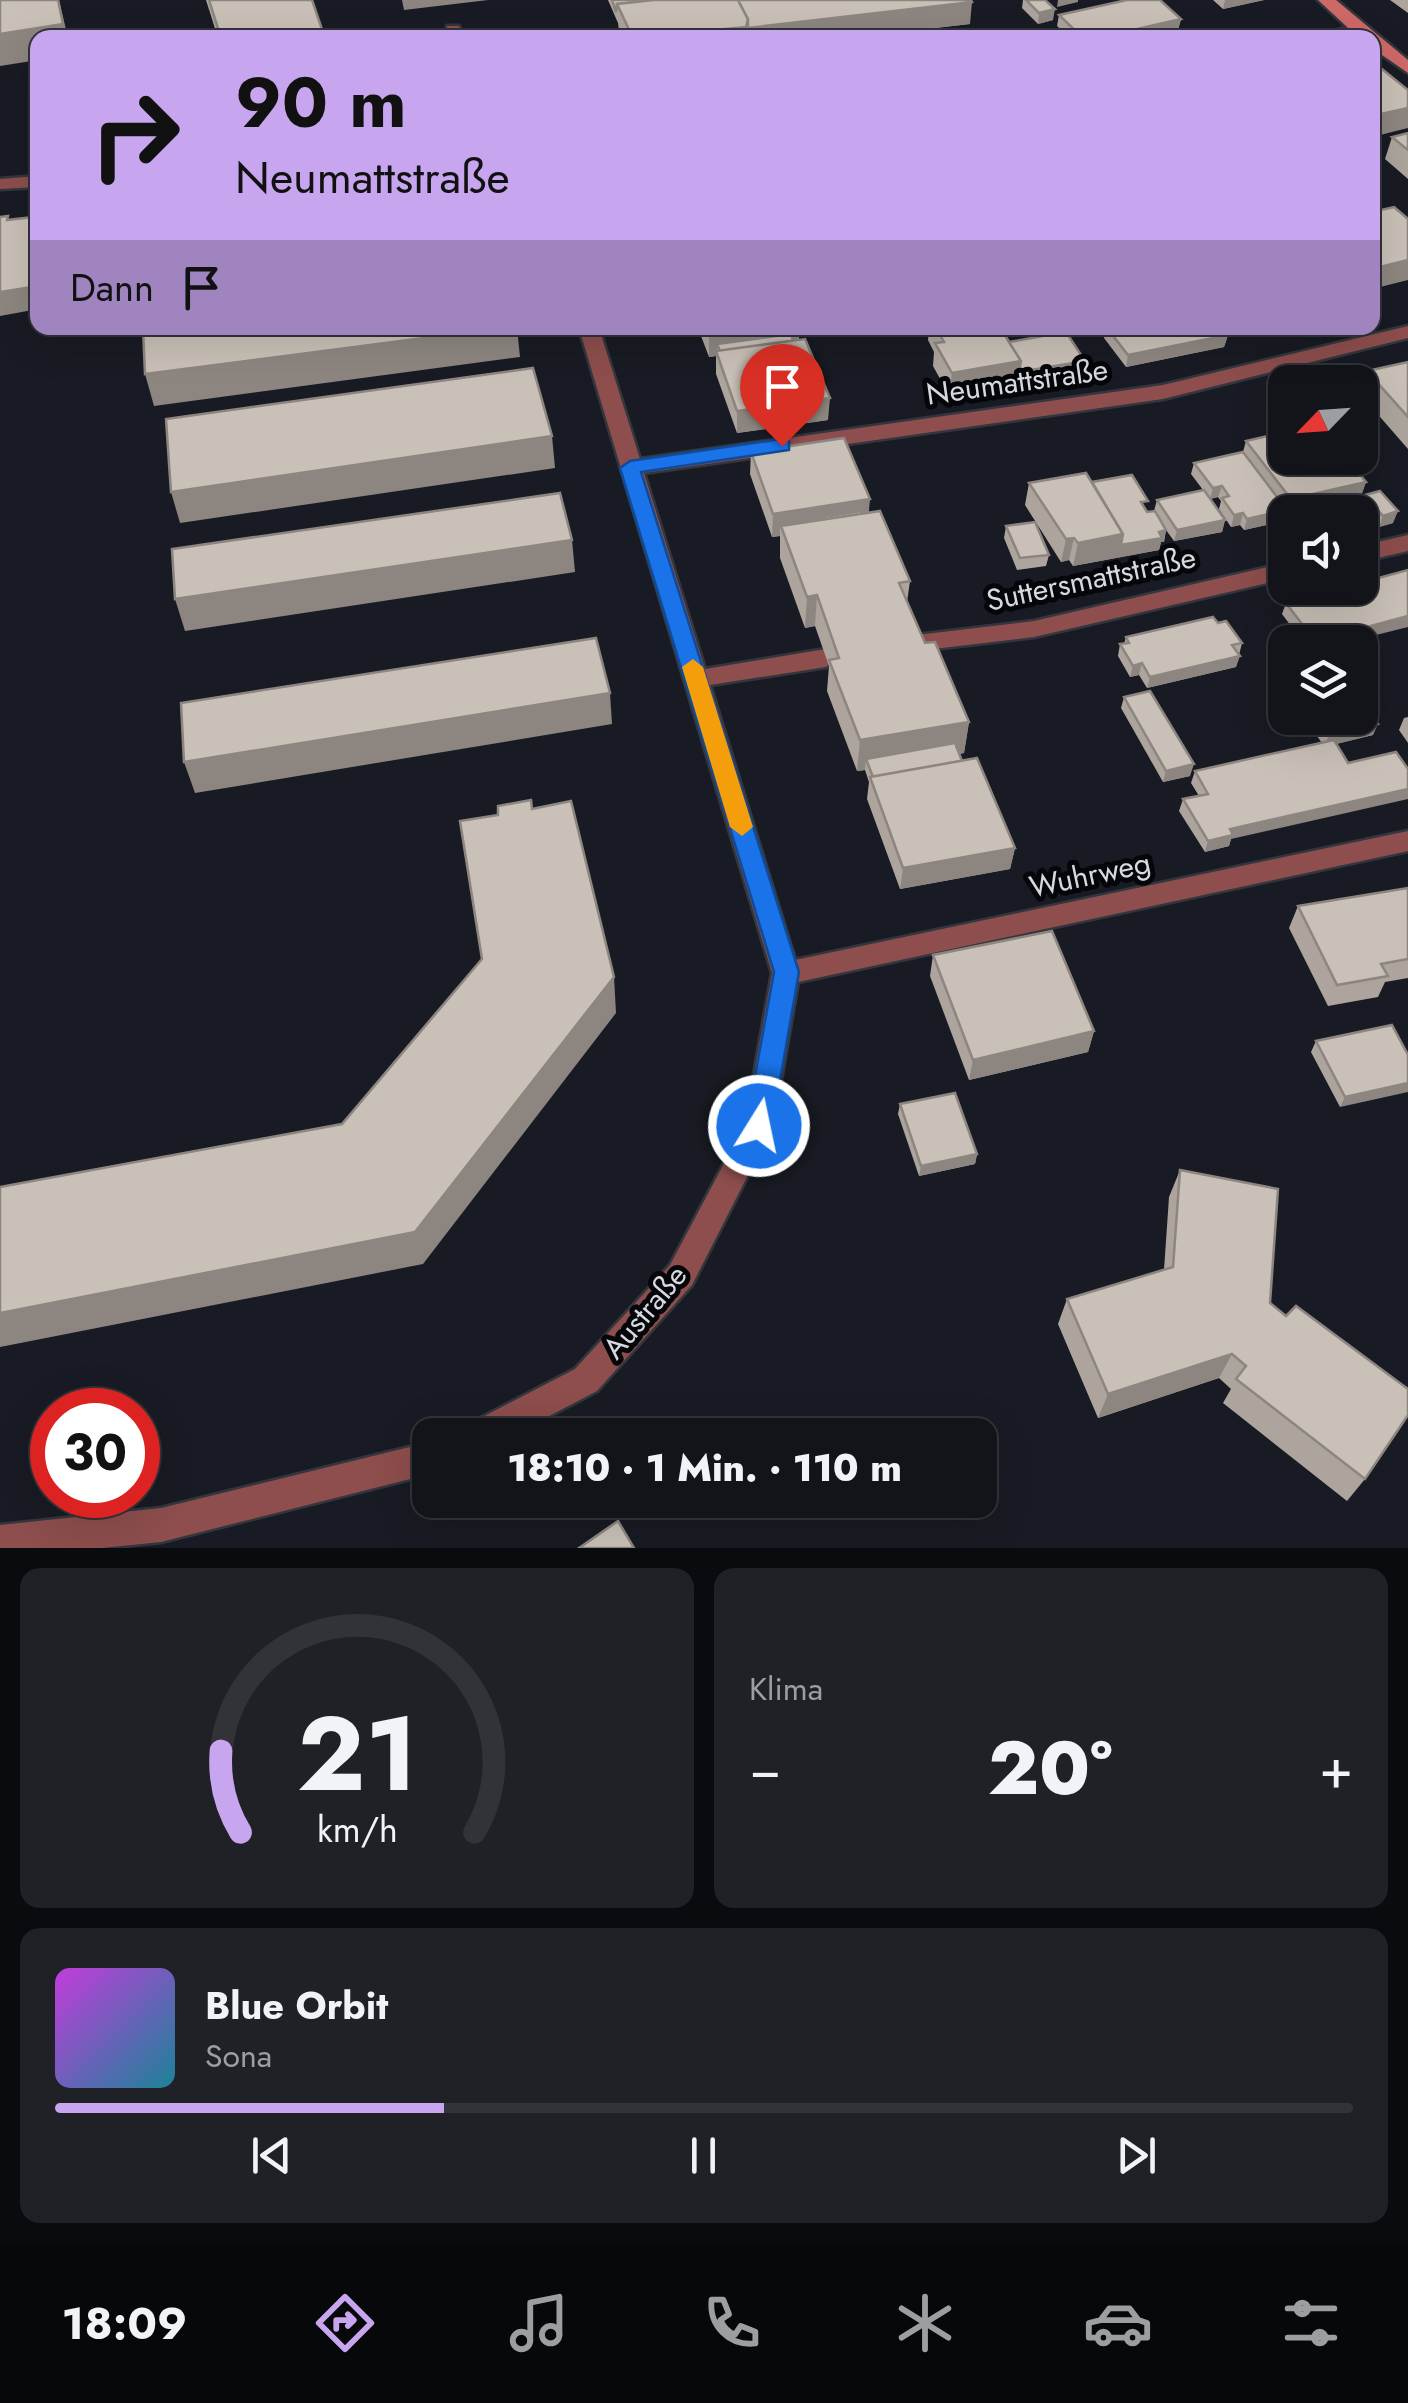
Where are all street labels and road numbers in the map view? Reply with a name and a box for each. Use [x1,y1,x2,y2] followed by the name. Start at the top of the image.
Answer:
[923,347,1111,416] street label: Neumattstraße
[982,535,1200,622] street label: Suttersmattstraße
[1025,841,1154,908] street label: Wuhrweg
[592,1255,697,1368] street label: Austraße

